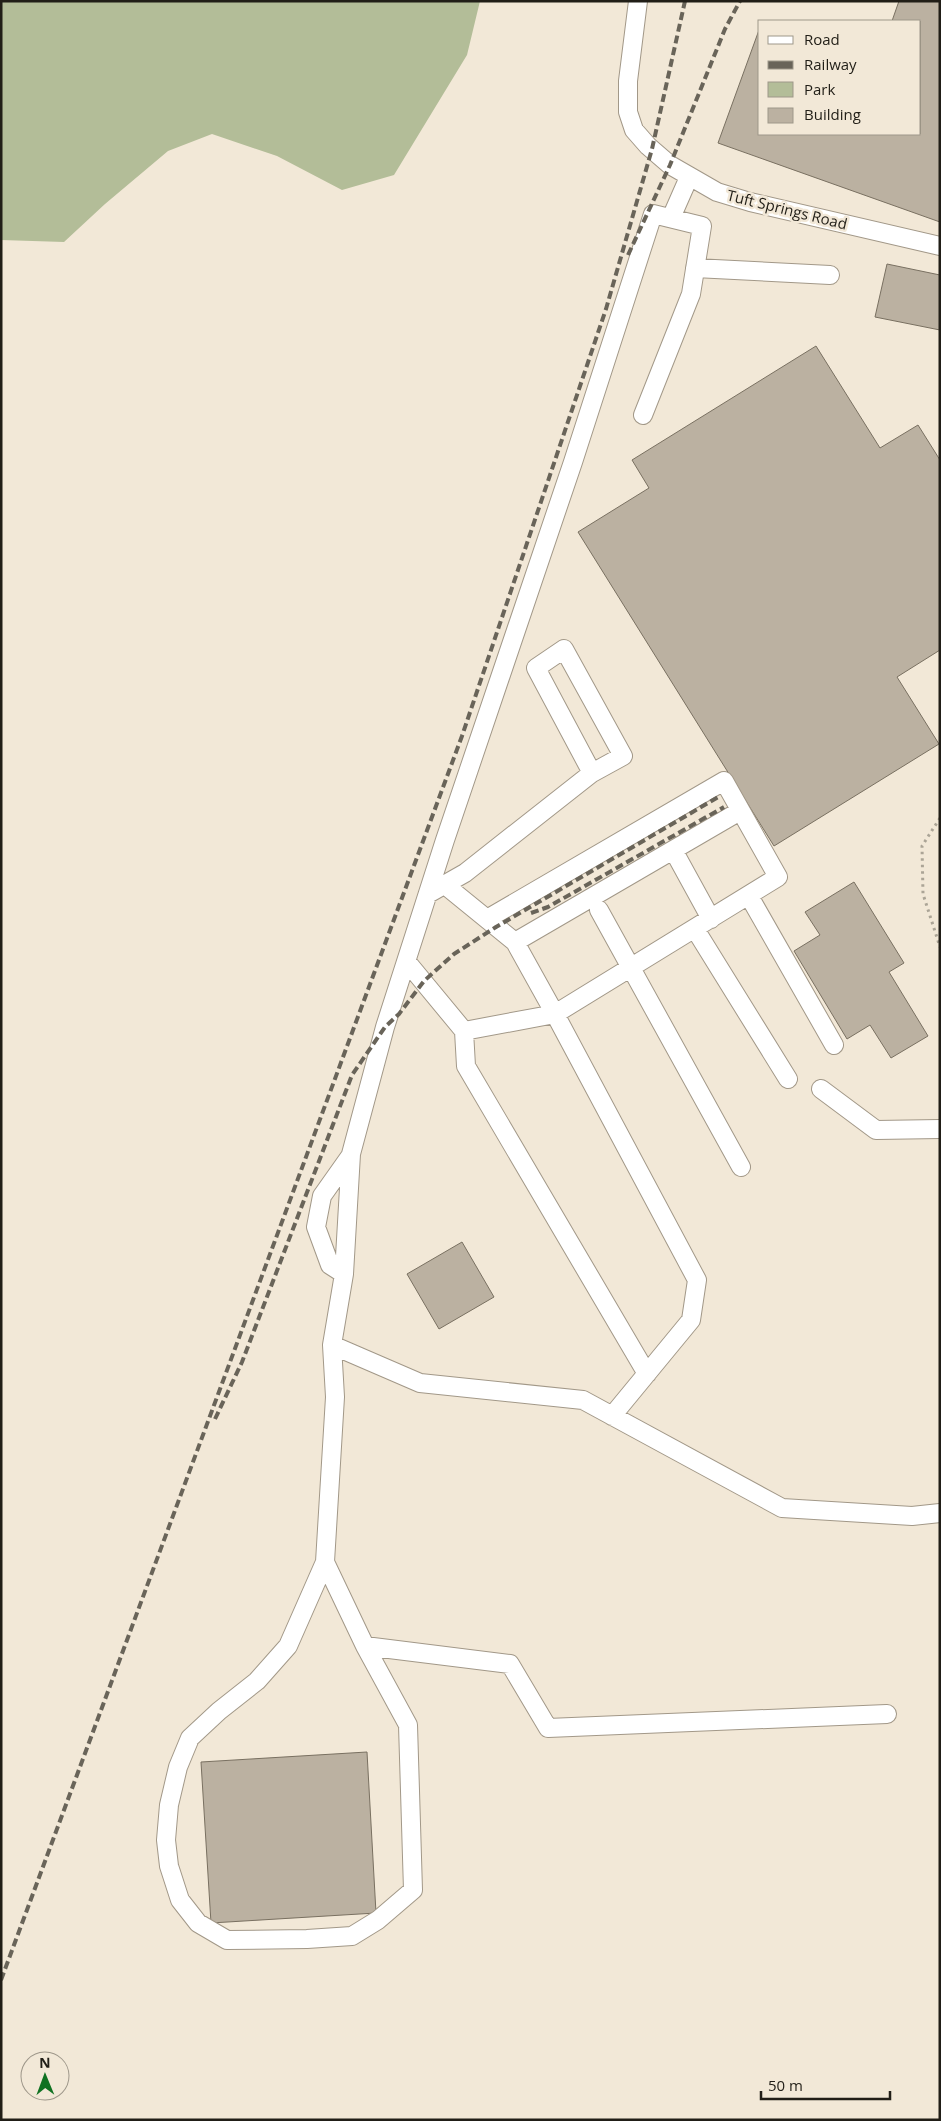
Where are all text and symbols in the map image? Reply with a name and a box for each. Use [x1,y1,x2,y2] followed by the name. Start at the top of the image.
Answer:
[758,20,921,135] legend
[804,29,840,49] text: Road
[804,54,857,74] text: Railway
[804,79,835,99] text: Park
[804,104,861,124] text: Building
[725,184,849,234] street label: Tuft Springs Road
[20,2051,70,2101] north arrow
[39,2053,51,2072] text: N
[761,2068,890,2100] scale bar
[768,2075,803,2095] text: 50 m

